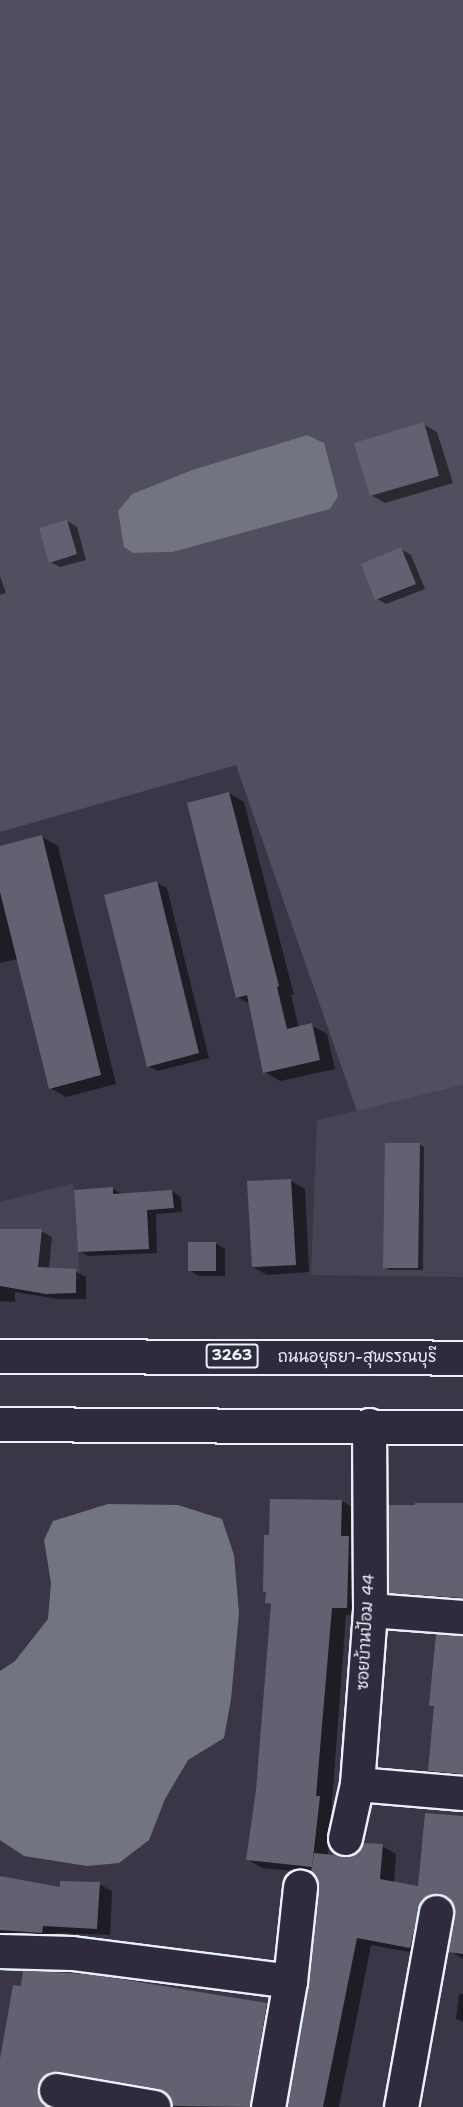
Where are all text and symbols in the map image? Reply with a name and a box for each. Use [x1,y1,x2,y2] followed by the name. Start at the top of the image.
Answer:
[205,1344,259,1368] road number: 3263
[278,1347,436,1367] street label: ถนนอยุธยา-สุพรรณบุรี
[353,1573,379,1691] street label: ซอยบ้านป้อม 44

